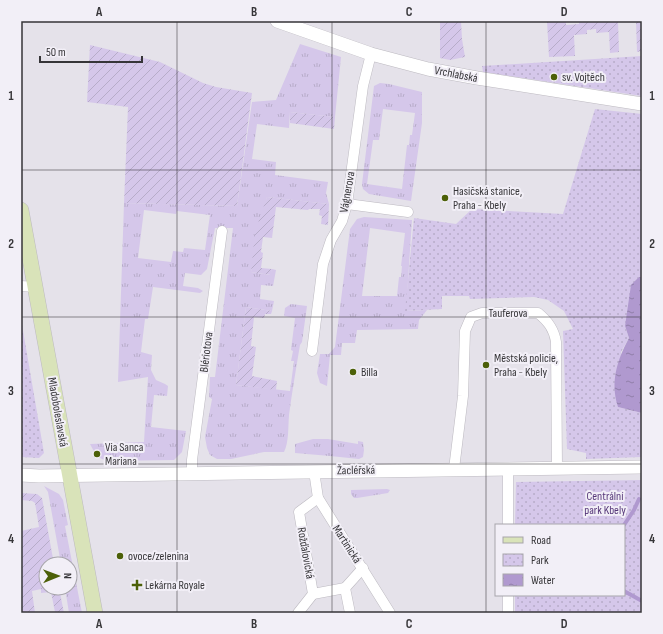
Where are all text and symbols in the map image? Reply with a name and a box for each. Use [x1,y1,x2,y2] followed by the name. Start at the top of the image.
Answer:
[95,4,103,20] text: A
[251,4,257,20] text: B
[406,4,413,20] text: C
[561,4,568,20] text: D
[40,38,142,64] scale bar
[46,45,66,60] text: 50 m
[433,63,479,86] street label: Vrchlabská
[562,70,605,85] place label: sv. Vojtěch
[549,72,559,82] marker: sv. Vojtěch
[8,88,14,104] text: 1
[649,88,655,104] text: 1
[336,170,359,214] street label: Vágnerova
[453,184,522,213] place label: Hasičská stanice, Praha - Kbely
[440,193,450,203] marker: Hasičská stanice, Praha - Kbely
[8,236,14,252] text: 2
[649,236,655,252] text: 2
[489,306,528,321] street label: Tauferova
[197,331,216,373] street label: Blériotova
[494,351,558,380] place label: Městská policie, Praha - Kbely
[481,360,491,370] marker: Městská policie, Praha - Kbely
[361,365,378,380] place label: Billa
[348,367,358,377] marker: Billa
[44,376,71,448] street label: Mladoboleslavská
[8,383,14,399] text: 3
[649,383,655,399] text: 3
[105,440,144,469] place label: Via Sanca Mariana
[92,449,102,459] marker: Via Sanca Mariana
[337,463,376,478] street label: Žacléřská
[584,489,626,518] park label: Centrální park Kbely
[329,522,365,567] street label: Martinická
[495,524,625,596] legend
[294,526,317,580] street label: Rožďalovická
[8,531,14,547] text: 4
[649,531,655,547] text: 4
[531,533,551,548] text: Road
[128,549,189,564] place label: ovoce/zelenina
[115,551,125,561] marker: ovoce/zelenina
[531,553,549,568] text: Park
[38,556,78,596] north arrow
[61,573,74,579] text: N
[531,573,555,588] text: Water
[145,578,205,593] place label: Lekárna Royale
[132,580,142,590] marker: Lekárna Royale
[95,616,103,632] text: A
[251,616,257,632] text: B
[406,616,413,632] text: C
[561,616,568,632] text: D

